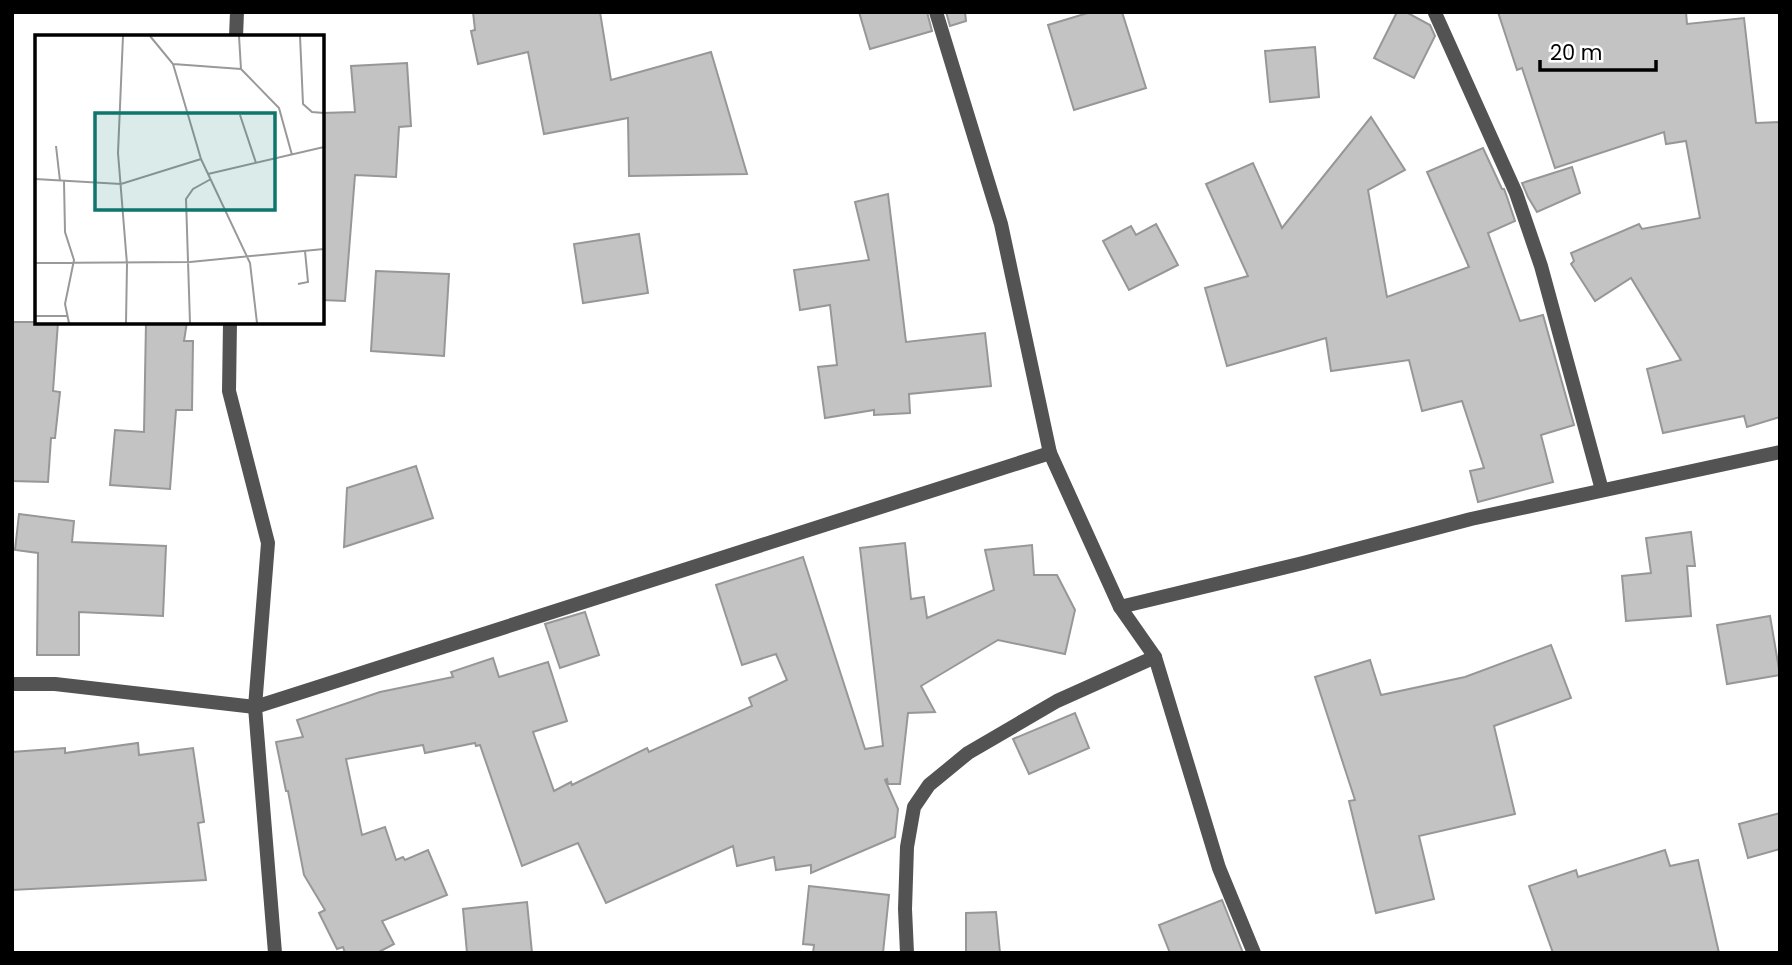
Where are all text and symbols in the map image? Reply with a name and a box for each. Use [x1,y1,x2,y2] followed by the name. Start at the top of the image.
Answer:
[1540,28,1656,72] scale bar
[35,35,324,324] inset map
[1550,38,1603,67] text: 20 m

